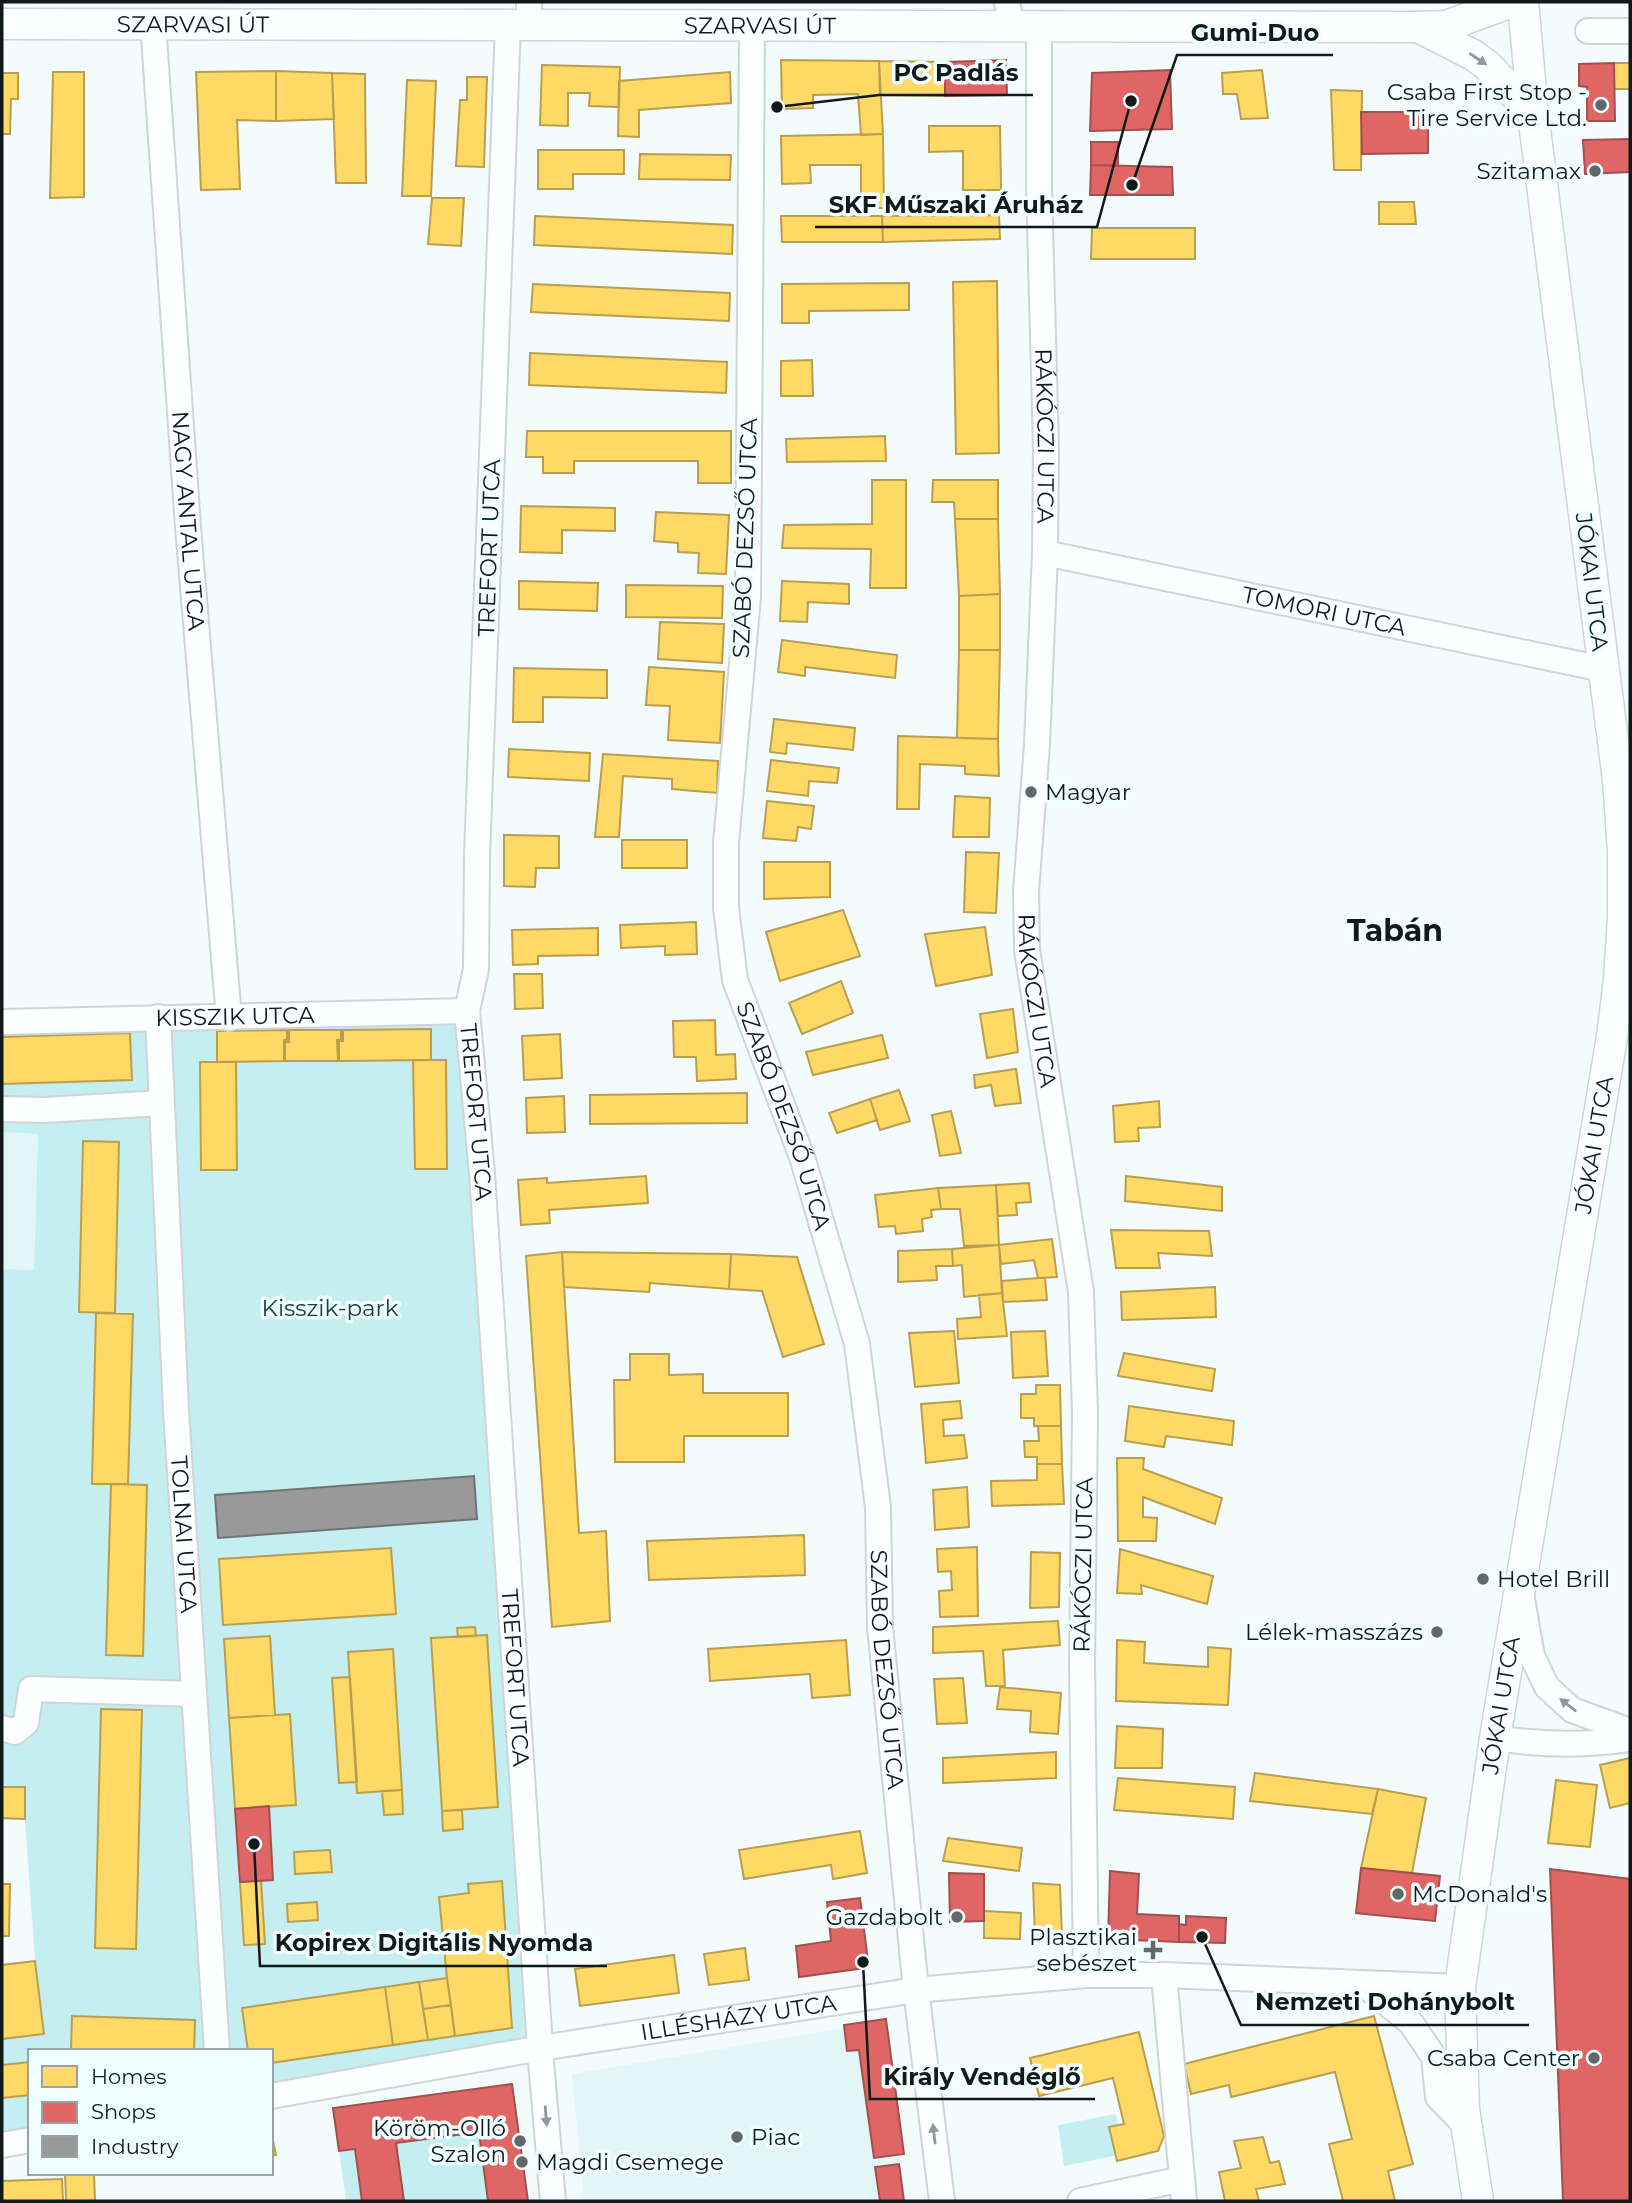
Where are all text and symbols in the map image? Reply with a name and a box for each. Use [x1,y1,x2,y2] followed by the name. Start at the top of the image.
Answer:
[117,10,270,39] street label: SZARVASI ÚT
[1177,10,1333,55] callout: Gumi-Duo
[684,11,837,40] street label: SZARVASI ÚT
[1191,18,1319,47] text: Gumi-Duo
[879,50,1033,95] callout: PC Padlás
[1468,53,1488,66] one-way arrow
[893,58,1019,87] text: PC Padlás
[1387,78,1587,132] place label: Csaba First Stop - Tire Service Ltd.
[1593,97,1609,113] marker: Csaba First Stop - Tire Service Ltd.
[1476,157,1581,185] place label: Szitamax
[1587,163,1603,179] marker: Szitamax
[815,182,1097,227] callout: SKF Műszaki Áruház
[829,190,1083,219] text: SKF Műszaki Áruház
[1029,348,1060,524] street label: RÁKÓCZI UTCA
[166,410,211,632] street label: NAGY ANTAL UTCA
[727,417,763,659] street label: SZABÓ DEZSŐ UTCA
[472,458,506,637] street label: TREFORT UTCA
[1569,510,1614,653] street label: JÓKAI UTCA
[1240,580,1409,642] street label: TOMORI UTCA
[1045,778,1131,806] place label: Magyar
[1023,784,1039,800] marker: Magyar
[1347,912,1443,949] district label: Tabán
[1012,913,1063,1090] street label: RÁKÓCZI UTCA
[730,998,837,1234] street label: SZABÓ DEZSŐ UTCA
[155,1001,315,1032] street label: KISSZIK UTCA
[454,1022,498,1202] street label: TREFORT UTCA
[1569,1073,1619,1217] street label: JÓKAI UTCA
[262,1294,399,1322] park label: Kisszik-park
[165,1455,203,1614] street label: TOLNAI UTCA
[1067,1477,1099,1653] street label: RÁKÓCZI UTCA
[865,1549,910,1791] street label: SZABÓ DEZSŐ UTCA
[1497,1565,1610,1593] place label: Hotel Brill
[1475,1571,1491,1587] marker: Hotel Brill
[496,1588,535,1768] street label: TREFORT UTCA
[1245,1618,1423,1646] place label: Lélek-masszázs
[1429,1624,1445,1640] marker: Lélek-masszázs
[1476,1634,1526,1777] street label: JÓKAI UTCA
[1560,1697,1578,1712] one-way arrow
[1412,1880,1547,1908] place label: McDonald's
[1390,1886,1406,1902] marker: McDonald's
[826,1903,943,1931] place label: Gazdabolt
[949,1909,965,1925] marker: Gazdabolt
[260,1921,607,1966] callout: Kopirex Digitális Nyomda
[1029,1923,1137,1977] place label: Plasztikai sebészet
[275,1928,593,1957] text: Kopirex Digitális Nyomda
[1143,1940,1163,1960] marker: Plasztikai sebészet
[1241,1980,1529,2025] callout: Nemzeti Dohánybolt
[1255,1987,1515,2016] text: Nemzeti Dohánybolt
[639,1988,839,2046] street label: ILLÉSHÁZY UTCA
[1427,2044,1580,2072] place label: Csaba Center
[28,2049,273,2175] legend
[1586,2050,1602,2066] marker: Csaba Center
[870,2054,1095,2099] callout: Király Vendéglő
[883,2062,1081,2091] text: Király Vendéglő
[91,2064,166,2089] text: Homes
[91,2099,156,2124] text: Shops
[540,2105,551,2127] one-way arrow
[373,2114,506,2168] place label: Köröm-Olló Szalon
[928,2122,939,2144] one-way arrow
[751,2123,800,2151] place label: Piac
[729,2129,745,2145] marker: Piac
[512,2133,528,2149] marker: Köröm-Olló Szalon
[91,2134,179,2159] text: Industry
[536,2148,724,2176] place label: Magdi Csemege
[514,2154,530,2170] marker: Magdi Csemege

